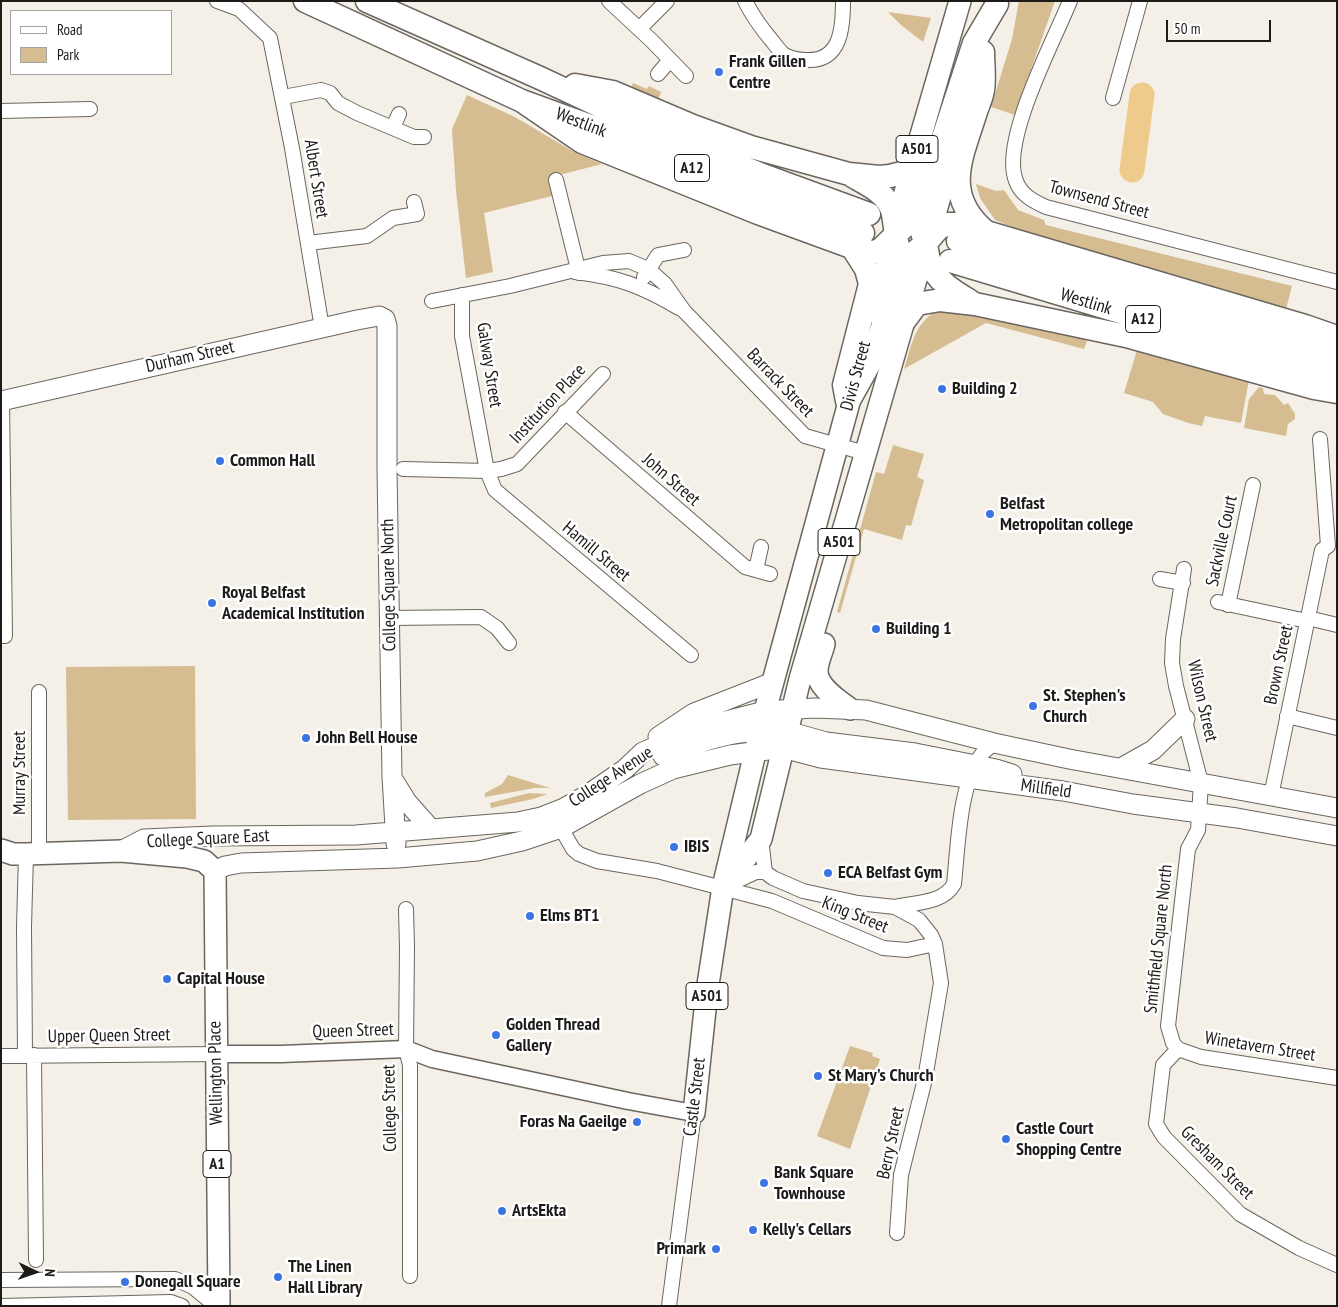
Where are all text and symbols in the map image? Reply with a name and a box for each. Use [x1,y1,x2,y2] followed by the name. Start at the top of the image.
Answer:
[10,10,172,75] legend
[1168,10,1273,42] scale bar
[1174,19,1200,38] text: 50 m
[57,20,83,39] text: Road
[57,45,79,64] text: Park
[729,51,806,94] place label: Frank Gillen Centre
[713,66,725,78] marker: Frank Gillen Centre
[552,103,610,143] street label: Westlink
[896,136,938,162] road number: A501
[299,138,333,220] street label: Albert Street
[674,154,710,182] road number: A12
[1047,176,1151,224] street label: Townsend Street
[1058,284,1114,320] street label: Westlink
[1126,306,1160,332] road number: A12
[472,321,506,409] street label: Galway Street
[144,336,236,378] street label: Durham Street
[836,339,876,413] street label: Divis Street
[742,344,818,422] street label: Barrack Street
[506,360,590,448] street label: Institution Place
[952,378,1018,400] place label: Building 2
[936,383,948,395] marker: Building 2
[638,449,704,511] street label: John Street
[230,450,315,472] place label: Common Hall
[214,455,226,467] marker: Common Hall
[1000,493,1133,536] place label: Belfast Metropolitan college
[1202,494,1242,588] street label: Sackville Court
[984,508,996,520] marker: Belfast Metropolitan college
[558,517,634,587] street label: Hamill Street
[377,519,401,651] street label: College Square North
[818,528,860,556] road number: A501
[222,582,365,624] place label: Royal Belfast Academical Institution
[206,597,218,609] marker: Royal Belfast Academical Institution
[886,618,952,640] place label: Building 1
[870,623,882,635] marker: Building 1
[1260,623,1298,707] street label: Brown Street
[1182,658,1222,744] street label: Wilson Street
[1043,685,1125,728] place label: St. Stephen's Church
[1027,700,1039,712] marker: St. Stephen's Church
[316,727,418,749] place label: John Bell House
[9,731,31,815] street label: Murray Street
[300,732,312,744] marker: John Bell House
[565,742,657,812] street label: College Avenue
[1019,775,1073,803] street label: Millfield
[146,825,270,853] street label: College Square East
[684,836,709,858] place label: IBIS
[668,841,680,853] marker: IBIS
[838,862,943,884] place label: ECA Belfast Gym
[1140,863,1178,1015] street label: Smithfield Square North
[822,867,834,879] marker: ECA Belfast Gym
[819,892,891,938] street label: King Street
[540,905,600,927] place label: Elms BT1
[524,910,536,922] marker: Elms BT1
[177,968,265,990] place label: Capital House
[161,973,173,985] marker: Capital House
[686,982,728,1009] road number: A501
[506,1014,600,1056] place label: Golden Thread Gallery
[312,1019,394,1043] street label: Queen Street
[204,1021,228,1125] street label: Wellington Place
[48,1024,170,1048] street label: Upper Queen Street
[1203,1028,1317,1066] street label: Winetavern Street
[490,1029,502,1041] marker: Golden Thread Gallery
[679,1057,711,1137] street label: Castle Street
[378,1064,402,1152] street label: College Street
[828,1065,933,1087] place label: St Mary's Church
[812,1070,824,1082] marker: St Mary's Church
[873,1105,909,1181] street label: Berry Street
[520,1111,627,1133] place label: Foras Na Gaeilge
[631,1116,643,1128] marker: Foras Na Gaeilge
[1016,1118,1122,1160] place label: Castle Court Shopping Centre
[1176,1122,1258,1204] street label: Gresham Street
[1000,1133,1012,1145] marker: Castle Court Shopping Centre
[203,1150,231,1178] road number: A1
[774,1162,854,1204] place label: Bank Square Townhouse
[758,1177,770,1189] marker: Bank Square Townhouse
[512,1200,566,1222] place label: ArtsEkta
[496,1205,508,1217] marker: ArtsEkta
[763,1219,851,1241] place label: Kelly's Cellars
[747,1224,759,1236] marker: Kelly's Cellars
[656,1238,706,1260] place label: Primark
[710,1243,722,1255] marker: Primark
[10,1247,60,1297] north arrow
[288,1256,362,1298] place label: The Linen Hall Library
[41,1269,59,1277] text: N
[135,1271,241,1293] place label: Donegall Square
[272,1271,284,1283] marker: The Linen Hall Library
[119,1276,131,1288] marker: Donegall Square

